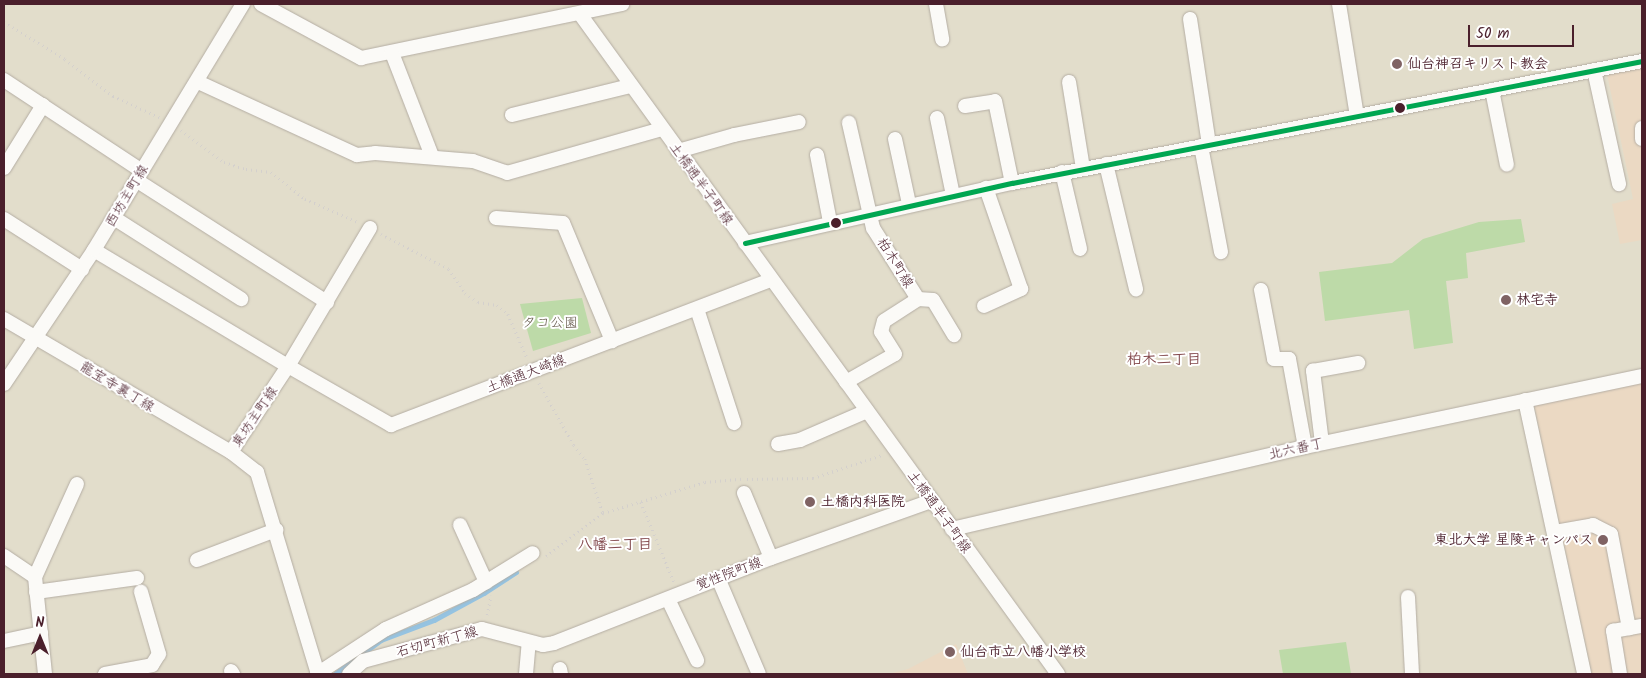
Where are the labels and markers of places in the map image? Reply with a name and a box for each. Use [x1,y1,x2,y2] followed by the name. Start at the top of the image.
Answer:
[1407,56,1547,72] place label: 仙台神召キリスト教会
[1391,58,1403,70] marker: 仙台神召キリスト教会
[1395,103,1405,113] unlabelled marker
[831,218,841,228] unlabelled marker
[1516,292,1558,308] place label: 林宅寺
[1500,294,1512,306] marker: 林宅寺
[821,494,905,510] place label: 土橋内科医院
[803,495,817,509] marker: 土橋内科医院
[1434,532,1593,548] place label: 東北大学 星陵キャンパス
[1597,534,1609,546] marker: 東北大学 星陵キャンパス
[960,644,1086,660] place label: 仙台市立八幡小学校
[944,646,956,658] marker: 仙台市立八幡小学校

